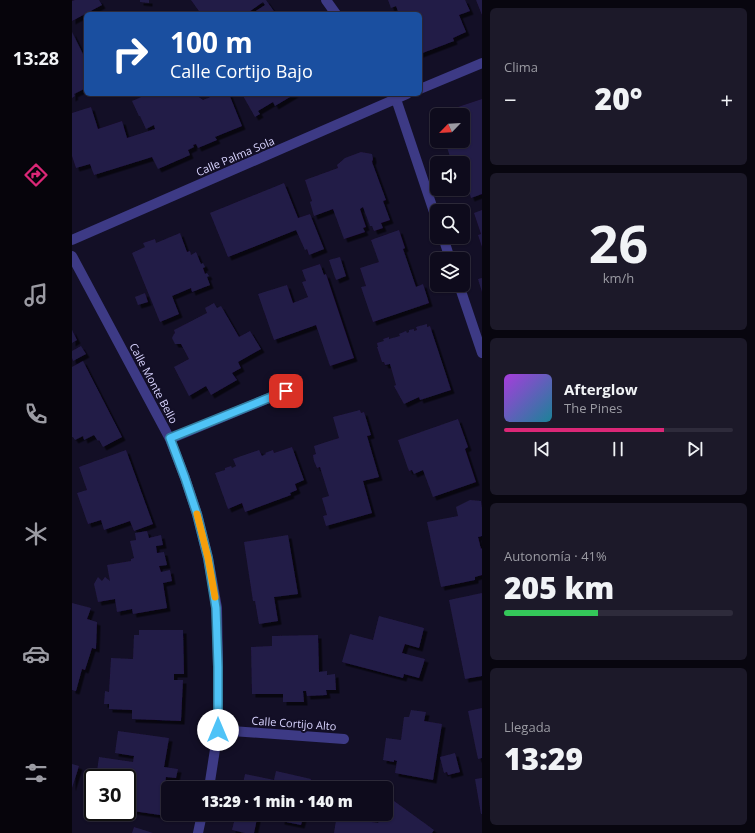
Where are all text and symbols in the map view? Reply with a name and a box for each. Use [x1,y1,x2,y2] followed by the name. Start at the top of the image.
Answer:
[170,23,253,61] text: 100 m
[104,28,156,80] icon: right
[13,46,59,70] text: 13:28
[504,58,538,76] text: Clima
[170,59,313,83] text: Calle Cortijo Bajo
[595,78,642,119] text: 20°
[504,84,517,114] text: −
[720,84,733,114] text: +
[430,108,470,148] north arrow
[430,108,470,292] map controls
[193,133,277,179] street label: Calle Palma Sola
[430,156,470,196] button: sound
[22,161,50,189] icon: directions
[430,204,470,244] button: search
[589,207,648,278] text: 26
[430,252,470,292] button: layers
[603,269,634,287] text: km/h
[22,281,50,309] icon: music
[126,340,182,426] street label: Calle Monte Bello
[269,374,303,408] pin
[564,379,638,399] text: Afterglow
[275,380,297,402] icon: arrive
[564,399,622,417] text: The Pines
[22,400,50,428] icon: phone
[531,438,553,460] icon: previous
[607,438,629,460] icon: pause
[684,438,706,460] icon: next
[22,520,50,548] icon: climate
[504,547,607,565] text: Autonomía · 41%
[504,567,614,608] text: 205 km
[22,640,50,668] icon: car
[197,709,239,751] position arrow
[251,713,337,733] street label: Calle Cortijo Alto
[504,718,551,736] text: Llegada
[504,738,583,779] text: 13:29
[22,759,50,787] icon: filters
[84,769,136,821] speed limit sign: 30
[201,791,353,811] text: 13:29 · 1 min · 140 m

